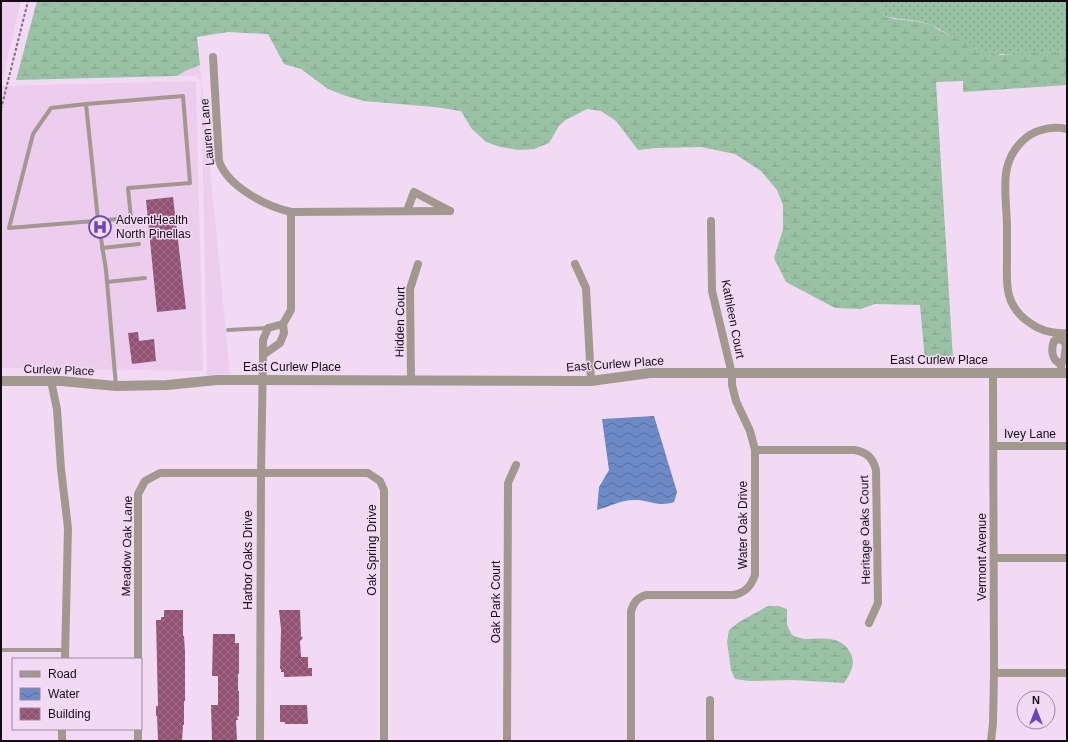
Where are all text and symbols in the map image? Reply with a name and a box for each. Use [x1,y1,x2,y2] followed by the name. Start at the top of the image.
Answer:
[197,98,217,166] street label: Lauren Lane
[116,213,191,241] place label: AdventHealth North Pinellas
[87,214,113,240] hospital icon: AdventHealth North Pinellas
[718,278,748,360] street label: Kathleen Court
[392,286,408,357] street label: Hidden Court
[890,353,988,367] street label: East Curlew Place
[566,354,665,374] street label: East Curlew Place
[243,360,341,374] street label: East Curlew Place
[23,362,95,378] street label: Curlew Place
[1004,427,1056,441] street label: Ivey Lane
[857,475,873,585] street label: Heritage Oaks Court
[736,481,750,569] street label: Water Oak Drive
[119,495,135,596] street label: Meadow Oak Lane
[365,504,379,596] street label: Oak Spring Drive
[241,510,255,610] street label: Harbor Oaks Drive
[975,513,989,601] street label: Vermont Avenue
[489,560,503,643] street label: Oak Park Court
[12,658,142,730] legend
[48,667,77,681] text: Road
[48,687,80,701] text: Water
[1016,690,1056,730] north arrow
[1032,694,1040,706] text: N
[48,707,91,721] text: Building

